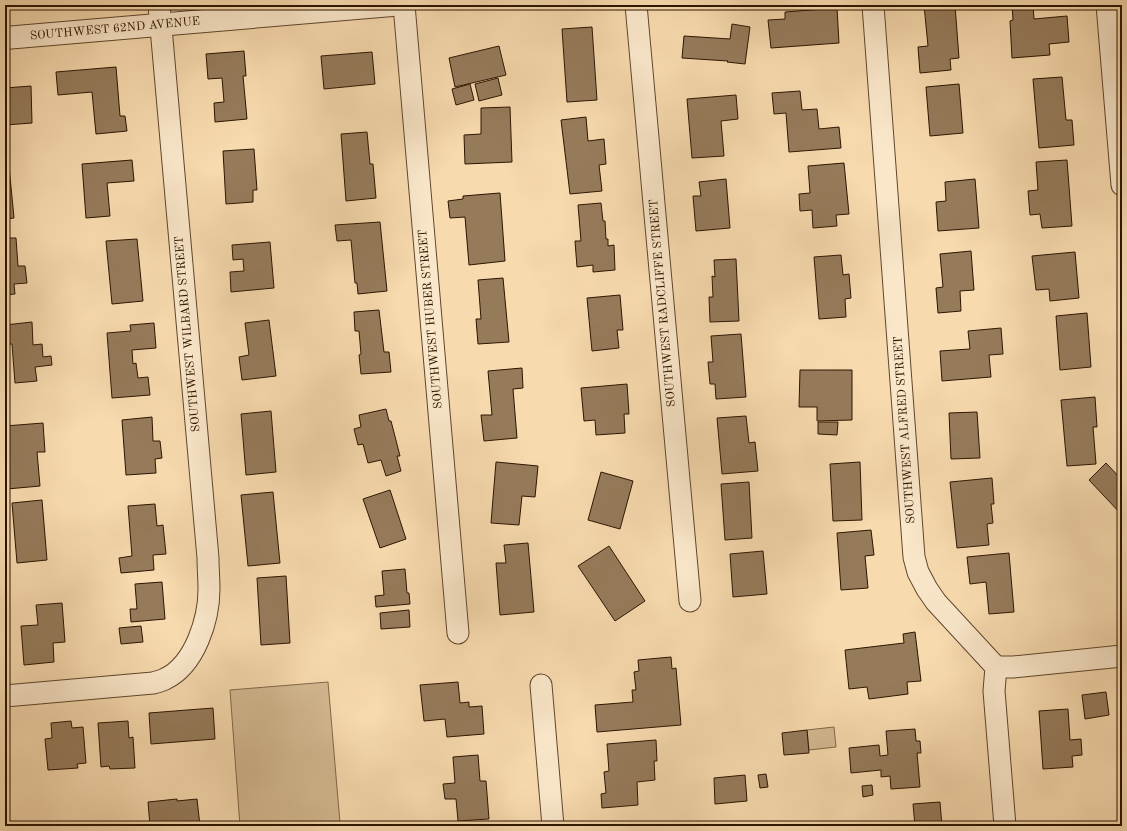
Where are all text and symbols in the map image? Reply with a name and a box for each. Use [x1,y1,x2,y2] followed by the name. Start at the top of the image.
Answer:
[29,16,201,42] street label: SOUTHWEST 62ND AVENUE
[648,198,678,408] street label: SOUTHWEST RADCLIFFE STREET
[417,229,445,409] street label: SOUTHWEST HUBER STREET
[173,235,203,433] street label: SOUTHWEST WILBARD STREET
[892,336,918,524] street label: SOUTHWEST ALFRED STREET

